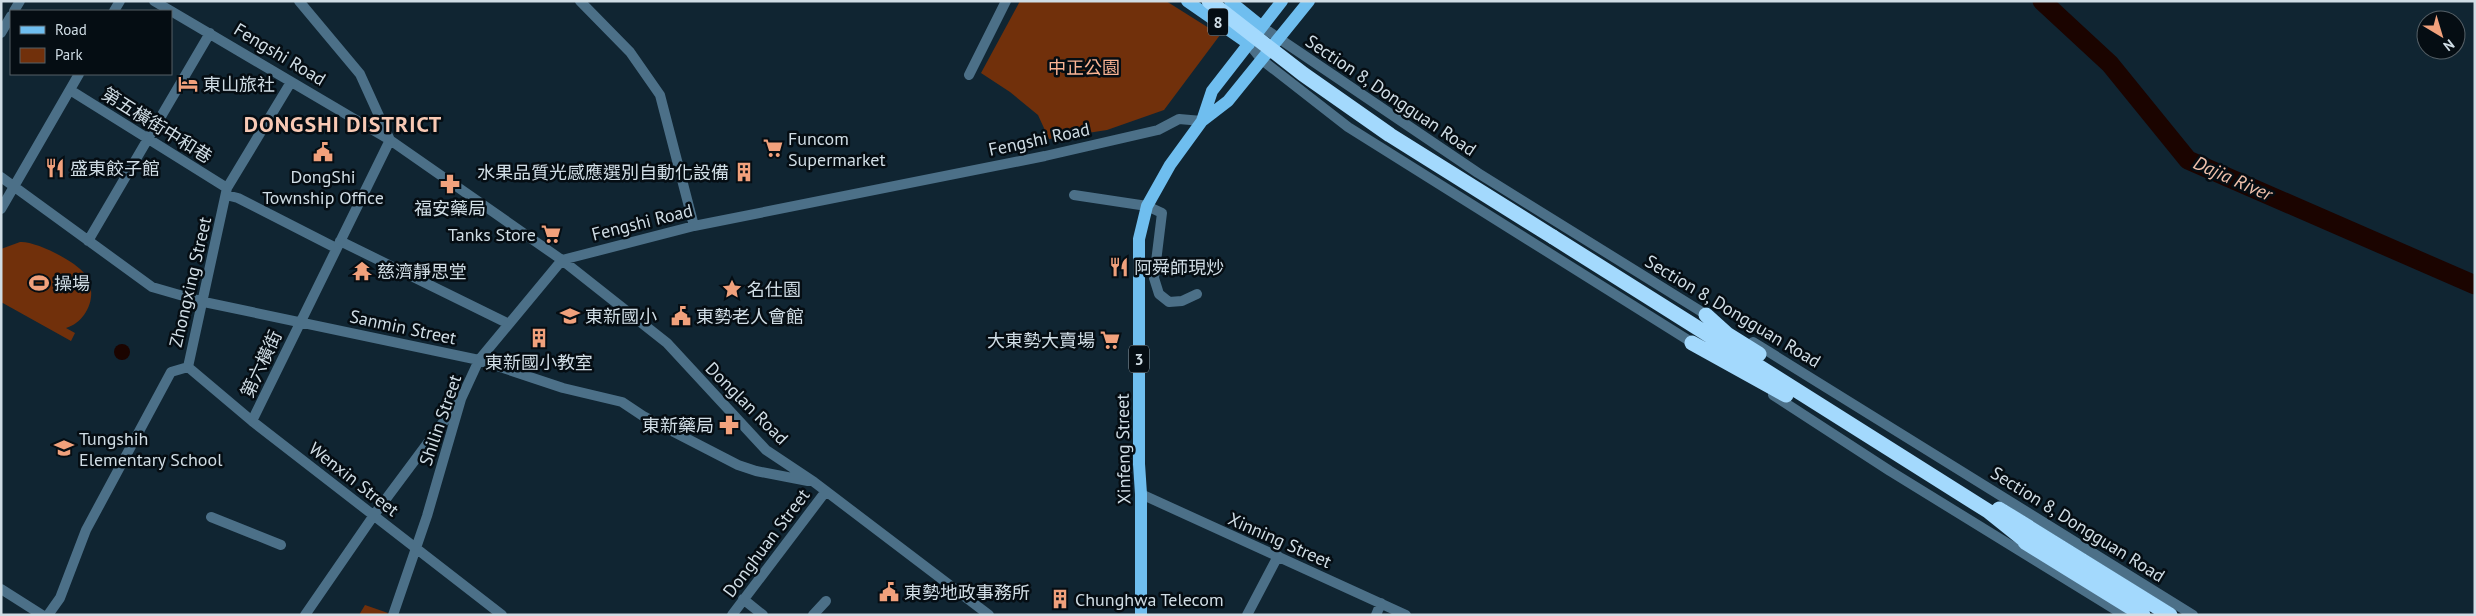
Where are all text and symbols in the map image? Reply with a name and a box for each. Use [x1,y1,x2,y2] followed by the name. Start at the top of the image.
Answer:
[1208,8,1228,36] road number: 8
[10,10,172,75] legend
[2416,10,2466,60] north arrow
[230,18,330,90] street label: Fengshi Road
[55,20,87,39] text: Road
[1301,29,1481,161] street label: Section 8, Dongguan Road
[2440,35,2458,55] text: N
[55,45,83,64] text: Park
[1048,56,1120,79] park label: 中正公園
[177,73,199,95] hotel icon: 東山旅社
[203,73,275,96] place label: 東山旅社
[97,82,217,168] street label: 第五橫街中和巷
[244,110,442,138] district label: DONGSHI DISTRICT
[986,117,1092,161] street label: Fengshi Road
[788,127,886,171] place label: Funcom Supermarket
[762,137,784,159] supermarket icon: Funcom Supermarket
[312,141,334,163] public building icon: DongShi Township Office
[2190,150,2278,207] water label: Dajia River
[44,157,66,179] restaurant icon: 盛東餃子館
[70,157,160,180] place label: 盛東餃子館
[477,161,729,184] place label: 水果品質光感應選別自動化設備
[733,161,755,183] building icon: 水果品質光感應選別自動化設備
[262,165,384,209] place label: DongShi Township Office
[439,173,461,195] pharmacy icon: 福安藥局
[414,197,486,220] place label: 福安藥局
[589,198,695,246] street label: Fengshi Road
[164,215,216,349] street label: Zhongxing Street
[448,223,536,246] place label: Tanks Store
[540,223,562,245] supermarket icon: Tanks Store
[1641,249,1825,373] street label: Section 8, Dongguan Road
[1108,256,1130,278] restaurant icon: 阿舜師現炒
[1134,256,1224,279] place label: 阿舜師現炒
[351,260,373,282] temple icon: 慈濟靜思堂
[377,260,467,283] place label: 慈濟靜思堂
[28,272,50,294] sports icon: 操場
[54,272,90,295] place label: 操場
[721,278,743,300] place icon: 名仕園
[747,278,801,301] place label: 名仕園
[348,304,458,350] street label: Sanmin Street
[559,305,581,327] school or university icon: 東新國小
[585,305,657,328] place label: 東新國小
[670,305,692,327] public building icon: 東勢老人會館
[696,305,804,328] place label: 東勢老人會館
[235,327,287,401] street label: 第六橫街
[528,327,550,349] building icon: 東新國小教室
[987,329,1095,352] place label: 大東勢大賣場
[1099,329,1121,351] supermarket icon: 大東勢大賣場
[1129,346,1149,372] road number: 3
[485,351,593,374] place label: 東新國小教室
[701,357,793,449] street label: Donglan Road
[414,371,466,469] street label: Shilin Street
[1111,393,1135,505] street label: Xinfeng Street
[642,414,714,437] place label: 東新藥局
[718,414,740,436] pharmacy icon: 東新藥局
[79,427,223,471] place label: Tungshih Elementary School
[53,437,75,459] school or university icon: Tungshih Elementary School
[304,437,404,521] street label: Wenxin Street
[1987,461,2169,587] street label: Section 8, Dongguan Road
[718,484,814,602] street label: Donghuan Street
[1225,507,1335,573] street label: Xinning Street
[878,581,900,603] public building icon: 東勢地政事務所
[904,581,1030,604] place label: 東勢地政事務所
[1049,588,1071,610] building icon: Chunghwa Telecom
[1075,588,1224,611] place label: Chunghwa Telecom

